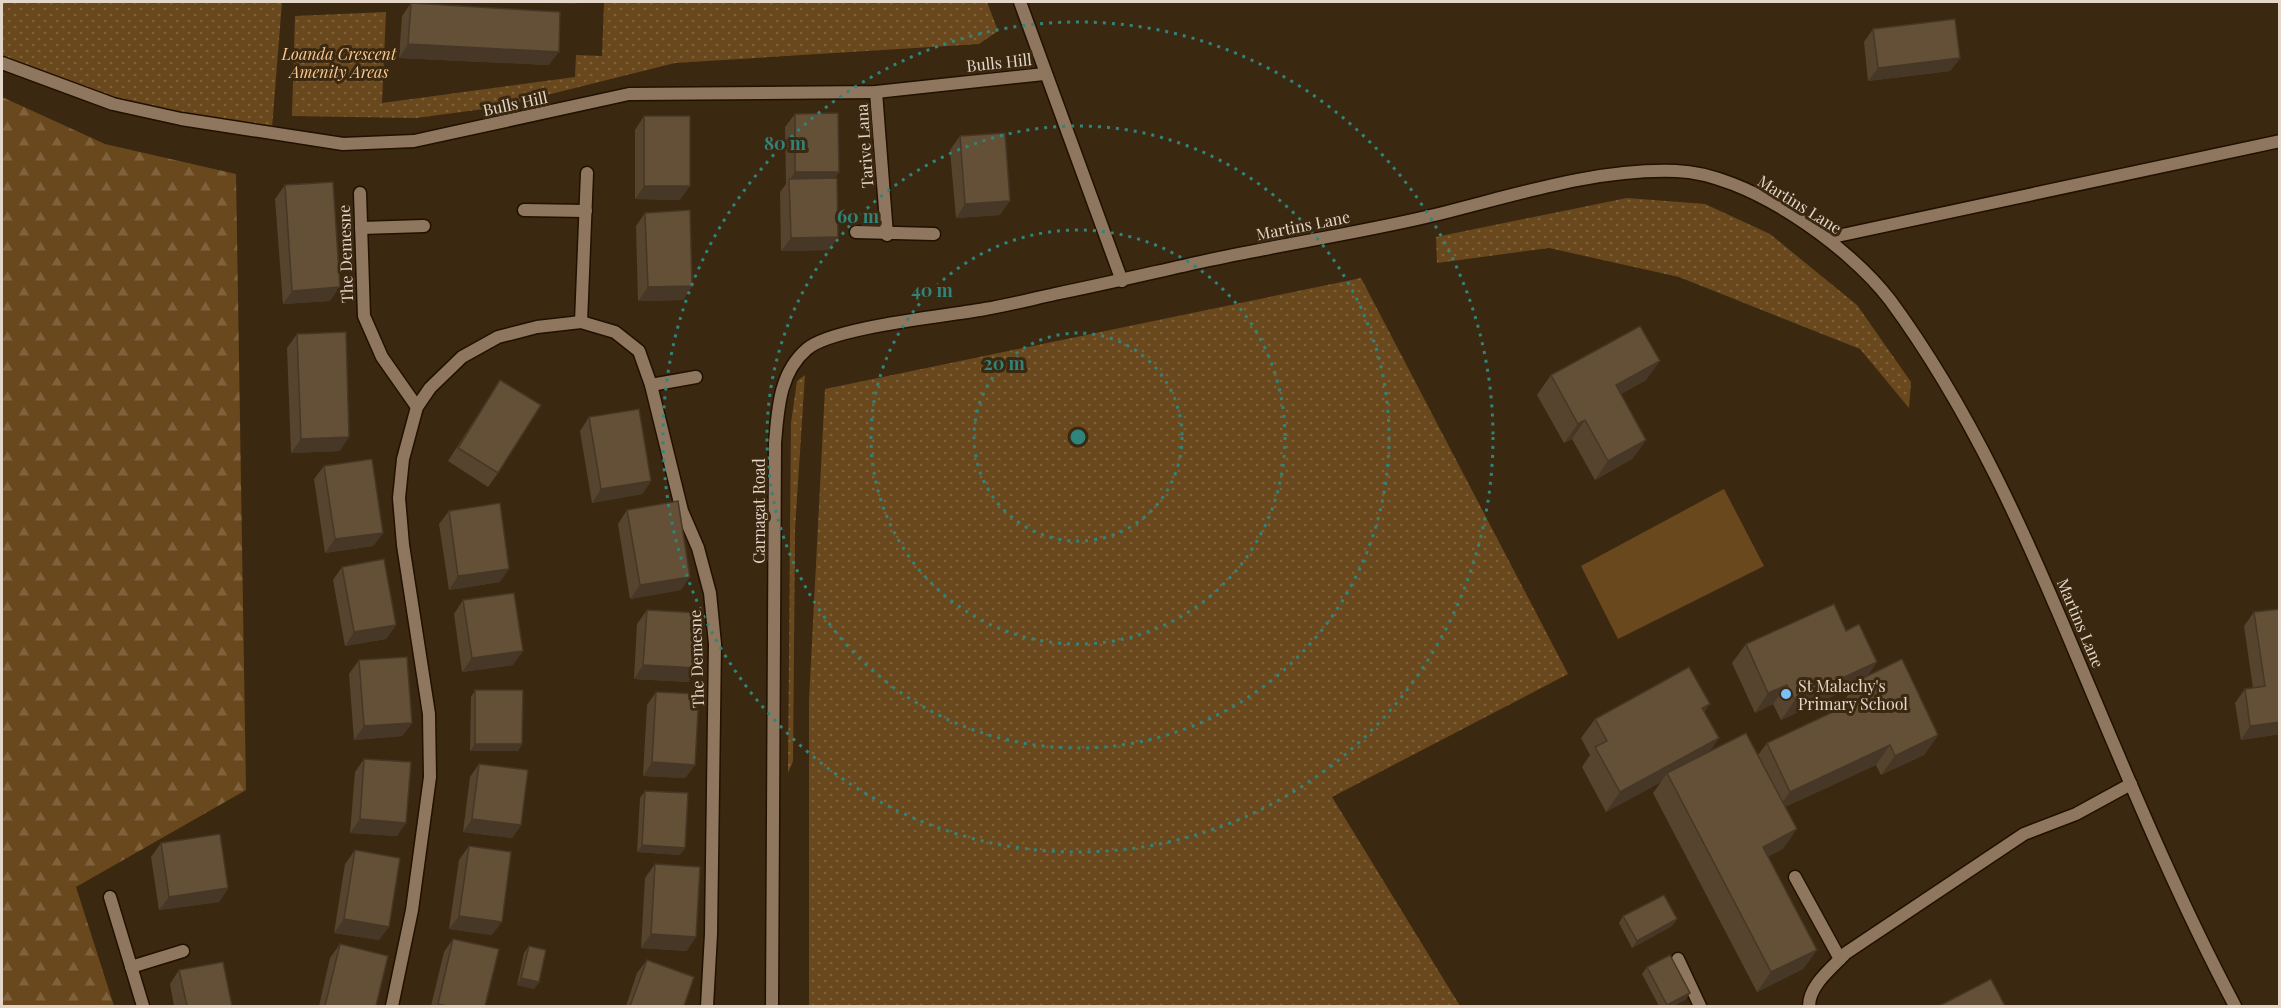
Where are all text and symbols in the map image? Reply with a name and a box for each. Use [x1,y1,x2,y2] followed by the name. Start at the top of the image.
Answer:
[281,43,397,82] park label: Loanda Crescent Amenity Areas
[965,48,1033,76] street label: Bulls Hill
[481,86,550,120] street label: Bulls Hill
[851,103,877,189] street label: Tarive Lana
[764,131,807,155] text: 80 m
[1754,170,1846,238] street label: Martins Lane
[837,204,880,228] text: 60 m
[333,205,357,303] street label: The Demesne
[1254,206,1352,244] street label: Martins Lane
[911,278,954,302] text: 40 m
[983,351,1025,375] text: 20 m
[1068,427,1088,447] centre of rings
[748,458,769,564] street label: Carnagat Road
[2053,575,2109,671] street label: Martins Lane
[684,610,708,708] street label: The Demesne
[1798,675,1908,714] place label: St Malachy's Primary School
[1779,687,1793,701] marker: St Malachy's Primary School

